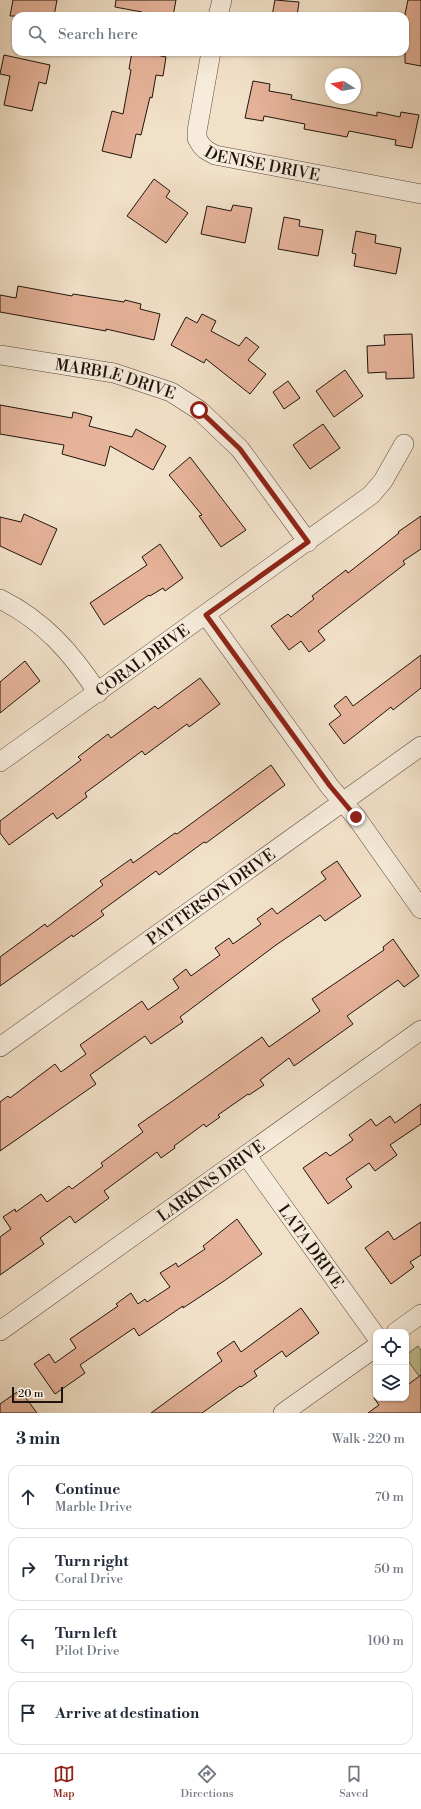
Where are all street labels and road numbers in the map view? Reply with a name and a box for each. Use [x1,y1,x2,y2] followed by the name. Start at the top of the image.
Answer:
[201,142,322,186] street label: DENISE DRIVE
[53,355,178,404] street label: MARBLE DRIVE
[92,620,194,701] street label: CORAL DRIVE
[143,844,279,950] street label: PATTERSON DRIVE
[154,1136,269,1226] street label: LARKINS DRIVE
[274,1201,348,1293] street label: LATA DRIVE

